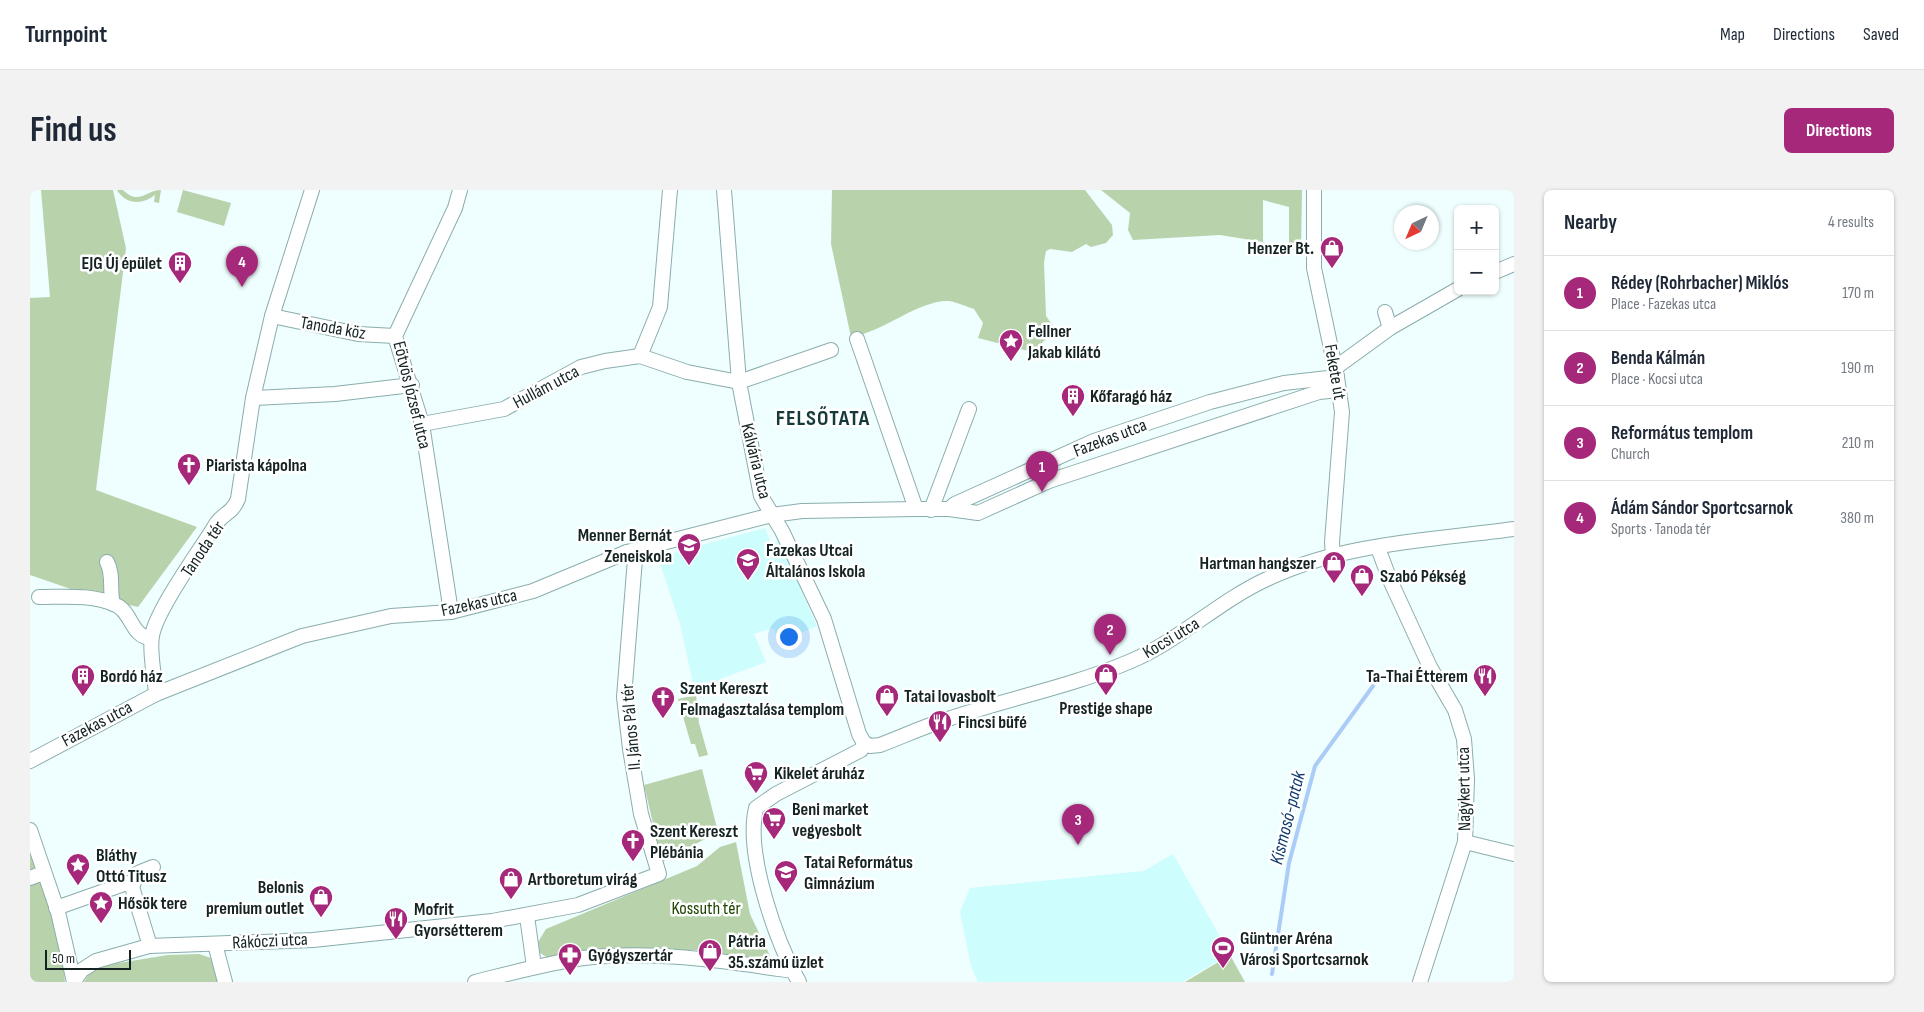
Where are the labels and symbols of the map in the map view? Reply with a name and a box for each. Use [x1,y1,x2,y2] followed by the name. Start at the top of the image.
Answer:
[1394,205,1439,250] north arrow
[1319,235,1345,269] shop icon: Henzer Bt.
[1247,238,1314,259] place label: Henzer Bt.
[226,246,258,287] pin: 4
[167,250,193,284] building icon: EJG Új épület
[81,253,162,274] place label: EJG Új épület
[299,312,368,344] street label: Tanoda köz
[1027,321,1101,363] place label: Fellner Jakab kilátó
[998,328,1024,362] place icon: Fellner Jakab kilátó
[389,339,436,451] street label: Eötvös József utca
[1320,343,1350,402] street label: Fekete út
[510,361,583,413] street label: Hullám utca
[1060,383,1086,417] building icon: Kőfaragó ház
[1090,386,1172,407] place label: Kőfaragó ház
[776,405,870,432] district label: FELSŐTATA
[1070,414,1150,462] street label: Fazekas utca
[736,421,776,501] street label: Kálvária utca
[1026,451,1058,492] pin: 1
[176,452,202,486] church icon: Piarista kápolna
[206,455,307,476] place label: Piarista kápolna
[177,517,229,581] street label: Tanoda tér
[578,525,672,567] place label: Menner Bernát Zeneiskola
[676,532,702,566] school or university icon: Menner Bernát Zeneiskola
[765,540,865,582] place label: Fazekas Utcai Általános Iskola
[735,547,761,581] school or university icon: Fazekas Utcai Általános Iskola
[1321,550,1347,584] shop icon: Hartman hangszer
[1200,553,1316,574] place label: Hartman hangszer
[1349,563,1375,597] shop icon: Szabó Pékség
[1380,566,1467,587] place label: Szabó Pékség
[439,585,519,621] street label: Fazekas utca
[1139,613,1203,663] street label: Kocsi utca
[1094,614,1126,655] pin: 2
[776,624,802,650] your location
[1093,662,1119,696] shop icon: Prestige shape
[70,663,96,697] building icon: Bordó ház
[1472,663,1498,697] restaurant icon: Ta-Thai Étterem
[100,666,163,687] place label: Bordó ház
[1366,666,1468,687] place label: Ta-Thai Étterem
[680,678,844,720] place label: Szent Kereszt Felmagasztalása templom
[617,683,645,771] street label: II. János Pál tér
[874,683,900,717] shop icon: Tatai lovasbolt
[650,685,676,719] church icon: Szent Kereszt Felmagasztalása templom
[904,686,996,707] place label: Tatai lovasbolt
[58,697,136,751] street label: Fazekas utca
[1059,698,1153,719] place label: Prestige shape
[927,709,953,743] restaurant icon: Fincsi büfé
[958,712,1027,733] place label: Fincsi büfé
[1453,747,1475,831] street label: Nagykert utca
[743,760,769,794] supermarket icon: Kikelet áruház
[774,763,865,784] place label: Kikelet áruház
[1265,768,1311,867] water label: Kismosó-patak
[792,799,868,841] place label: Beni market vegyesbolt
[1062,804,1094,845] pin: 3
[761,806,787,840] supermarket icon: Beni market vegyesbolt
[650,821,738,863] place label: Szent Kereszt Plébánia
[620,828,646,862] church icon: Szent Kereszt Plébánia
[96,845,167,887] place label: Bláthy Ottó Titusz
[65,852,91,886] place icon: Bláthy Ottó Titusz
[804,852,913,894] place label: Tatai Református Gimnázium
[773,859,799,893] school or university icon: Tatai Református Gimnázium
[498,866,524,900] shop icon: Artboretum virág
[527,869,638,890] place label: Artboretum virág
[206,877,304,919] place label: Belonis premium outlet
[308,884,334,918] shop icon: Belonis premium outlet
[88,890,114,924] place icon: Hősök tere
[118,893,187,914] place label: Hősök tere
[671,898,741,919] park label: Kossuth tér
[414,899,503,941] place label: Mofrit Gyorsétterem
[383,906,409,940] restaurant icon: Mofrit Gyorsétterem
[1240,928,1369,970] place label: Güntner Aréna Városi Sportcsarnok
[232,929,308,953] street label: Rákóczi utca
[728,931,824,973] place label: Pátria 35.számú üzlet
[1210,935,1236,969] sports icon: Güntner Aréna Városi Sportcsarnok
[697,938,723,972] shop icon: Pátria 35.számú üzlet
[557,942,583,976] pharmacy icon: Gyógyszertár
[588,945,673,966] place label: Gyógyszertár
[45,947,131,970] scale bar

